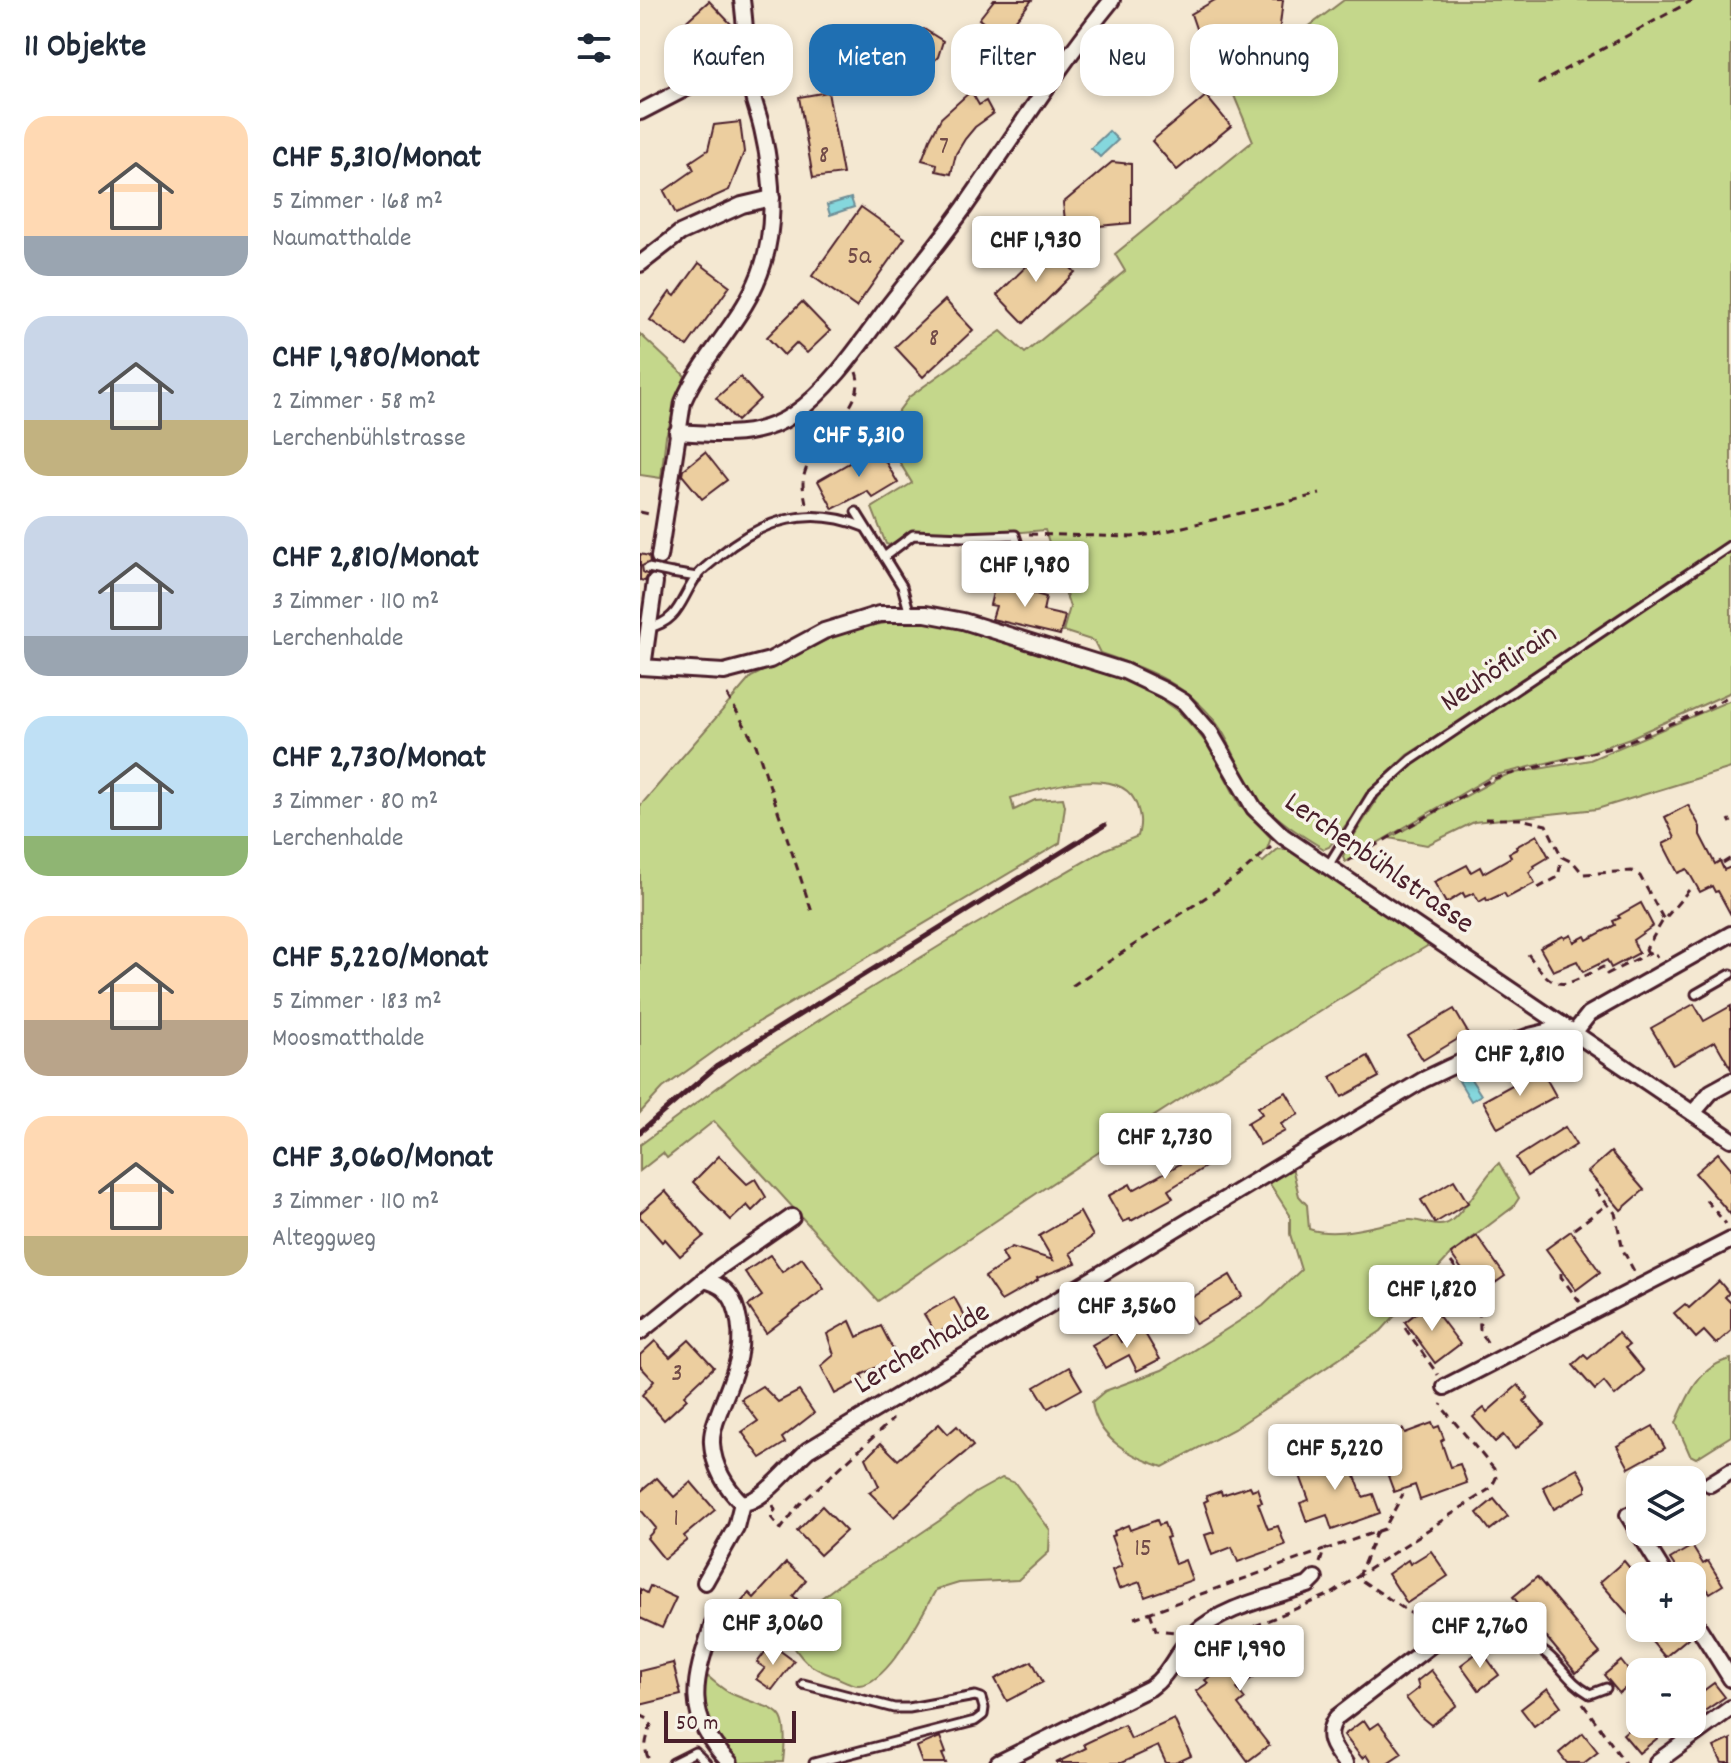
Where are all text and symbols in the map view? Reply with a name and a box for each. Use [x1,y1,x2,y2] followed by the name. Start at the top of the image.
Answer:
[24,24,146,73] text: 11 Objekte
[664,24,793,96] chip: Kaufen
[809,24,935,96] chip: Mieten
[951,24,1064,96] chip: Filter
[1080,24,1174,96] chip: Neu
[1190,24,1338,96] chip: Wohnung
[572,26,616,70] icon: filters
[939,129,949,166] house number: 7
[272,135,481,184] text: CHF 5,310/Monat
[819,138,829,175] house number: 8
[88,148,184,244] icon: home
[272,184,443,221] text: 5 Zimmer · 168 m²
[944,216,1128,284] pin: CHF 1,930
[272,221,411,258] text: Naumatthalde
[990,223,1082,260] text: CHF 1,930
[847,239,872,276] house number: 5a
[929,321,939,358] house number: 8
[272,335,480,384] text: CHF 1,980/Monat
[88,348,184,444] icon: home
[272,384,436,421] text: 2 Zimmer · 58 m²
[767,411,951,479] pin: CHF 5,310
[813,418,905,455] text: CHF 5,310
[272,421,466,458] text: Lerchenbühlstrasse
[272,535,479,584] text: CHF 2,810/Monat
[933,541,1117,609] pin: CHF 1,980
[88,548,184,644] icon: home
[980,548,1070,585] text: CHF 1,980
[272,584,439,621] text: 3 Zimmer · 110 m²
[1433,615,1567,725] street label: Neuhöflirain
[272,621,403,658] text: Lerchenhalde
[272,735,486,784] text: CHF 2,730/Monat
[88,748,184,844] icon: home
[1274,783,1482,947] street label: Lerchenbühlstrasse
[272,784,438,821] text: 3 Zimmer · 80 m²
[272,821,403,858] text: Lerchenhalde
[272,935,489,984] text: CHF 5,220/Monat
[88,948,184,1044] icon: home
[272,984,442,1021] text: 5 Zimmer · 183 m²
[272,1021,425,1058] text: Moosmatthalde
[1428,1030,1612,1098] pin: CHF 2,810
[1475,1037,1565,1074] text: CHF 2,810
[1073,1113,1257,1181] pin: CHF 2,730
[1117,1120,1213,1157] text: CHF 2,730
[272,1135,493,1184] text: CHF 3,060/Monat
[88,1148,184,1244] icon: home
[272,1184,439,1221] text: 3 Zimmer · 110 m²
[272,1221,376,1258] text: Alteggweg
[1340,1265,1524,1333] pin: CHF 1,820
[1387,1272,1477,1309] text: CHF 1,820
[1035,1282,1219,1350] pin: CHF 3,560
[1077,1289,1177,1326] text: CHF 3,560
[847,1293,999,1407] street label: Lerchenhalde
[671,1356,683,1393] house number: 3
[1243,1424,1427,1492] pin: CHF 5,220
[1286,1431,1384,1468] text: CHF 5,220
[1626,1466,1706,1738] map controls
[1626,1466,1706,1546] button: layers
[673,1501,679,1538] house number: 1
[1134,1531,1152,1568] house number: 15
[1626,1562,1706,1642] button: +
[681,1599,865,1667] pin: CHF 3,060
[1388,1602,1572,1670] pin: CHF 2,760
[722,1606,824,1643] text: CHF 3,060
[1432,1609,1528,1646] text: CHF 2,760
[1148,1625,1332,1693] pin: CHF 1,990
[1194,1632,1286,1669] text: CHF 1,990
[1626,1658,1706,1738] button: −
[664,1707,796,1743] scale bar
[676,1709,718,1740] text: 50 m

